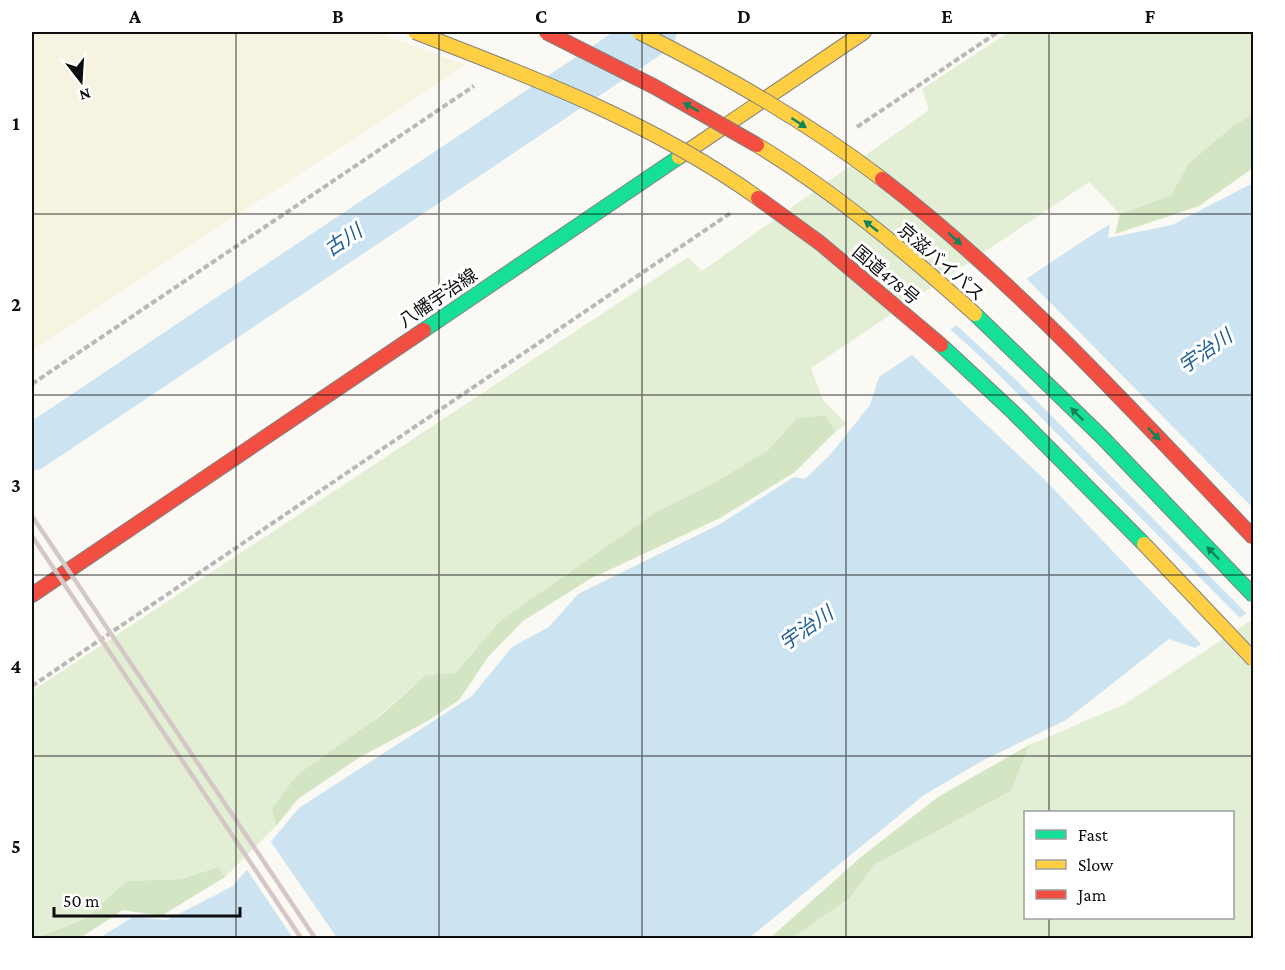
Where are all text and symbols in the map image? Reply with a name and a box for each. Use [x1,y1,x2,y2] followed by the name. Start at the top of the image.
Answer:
[128,5,142,27] text: A
[332,5,344,27] text: B
[535,5,547,27] text: C
[737,5,751,27] text: D
[941,5,953,27] text: E
[1145,5,1156,27] text: F
[51,51,111,111] north arrow
[77,85,93,105] text: N
[682,102,699,112] one-way arrow
[12,112,20,134] text: 1
[790,117,806,129] one-way arrow
[320,219,367,260] water label: 古川
[894,219,988,305] street label: 京滋バイパス
[864,220,879,232] one-way arrow
[947,232,962,245] one-way arrow
[849,241,923,309] street label: 国道478号
[395,265,481,331] street label: 八幡宇治線
[11,293,21,315] text: 2
[1174,324,1238,377] water label: 宇治川
[1070,408,1084,422] one-way arrow
[1147,427,1161,442] one-way arrow
[11,474,21,496] text: 3
[1206,546,1220,561] one-way arrow
[775,601,839,654] water label: 宇治川
[11,655,22,677] text: 4
[1024,811,1234,919] legend
[1078,825,1109,845] text: Fast
[11,835,21,857] text: 5
[1078,855,1114,875] text: Slow
[54,880,240,918] scale bar
[1076,885,1107,905] text: Jam
[63,891,100,911] text: 50 m

